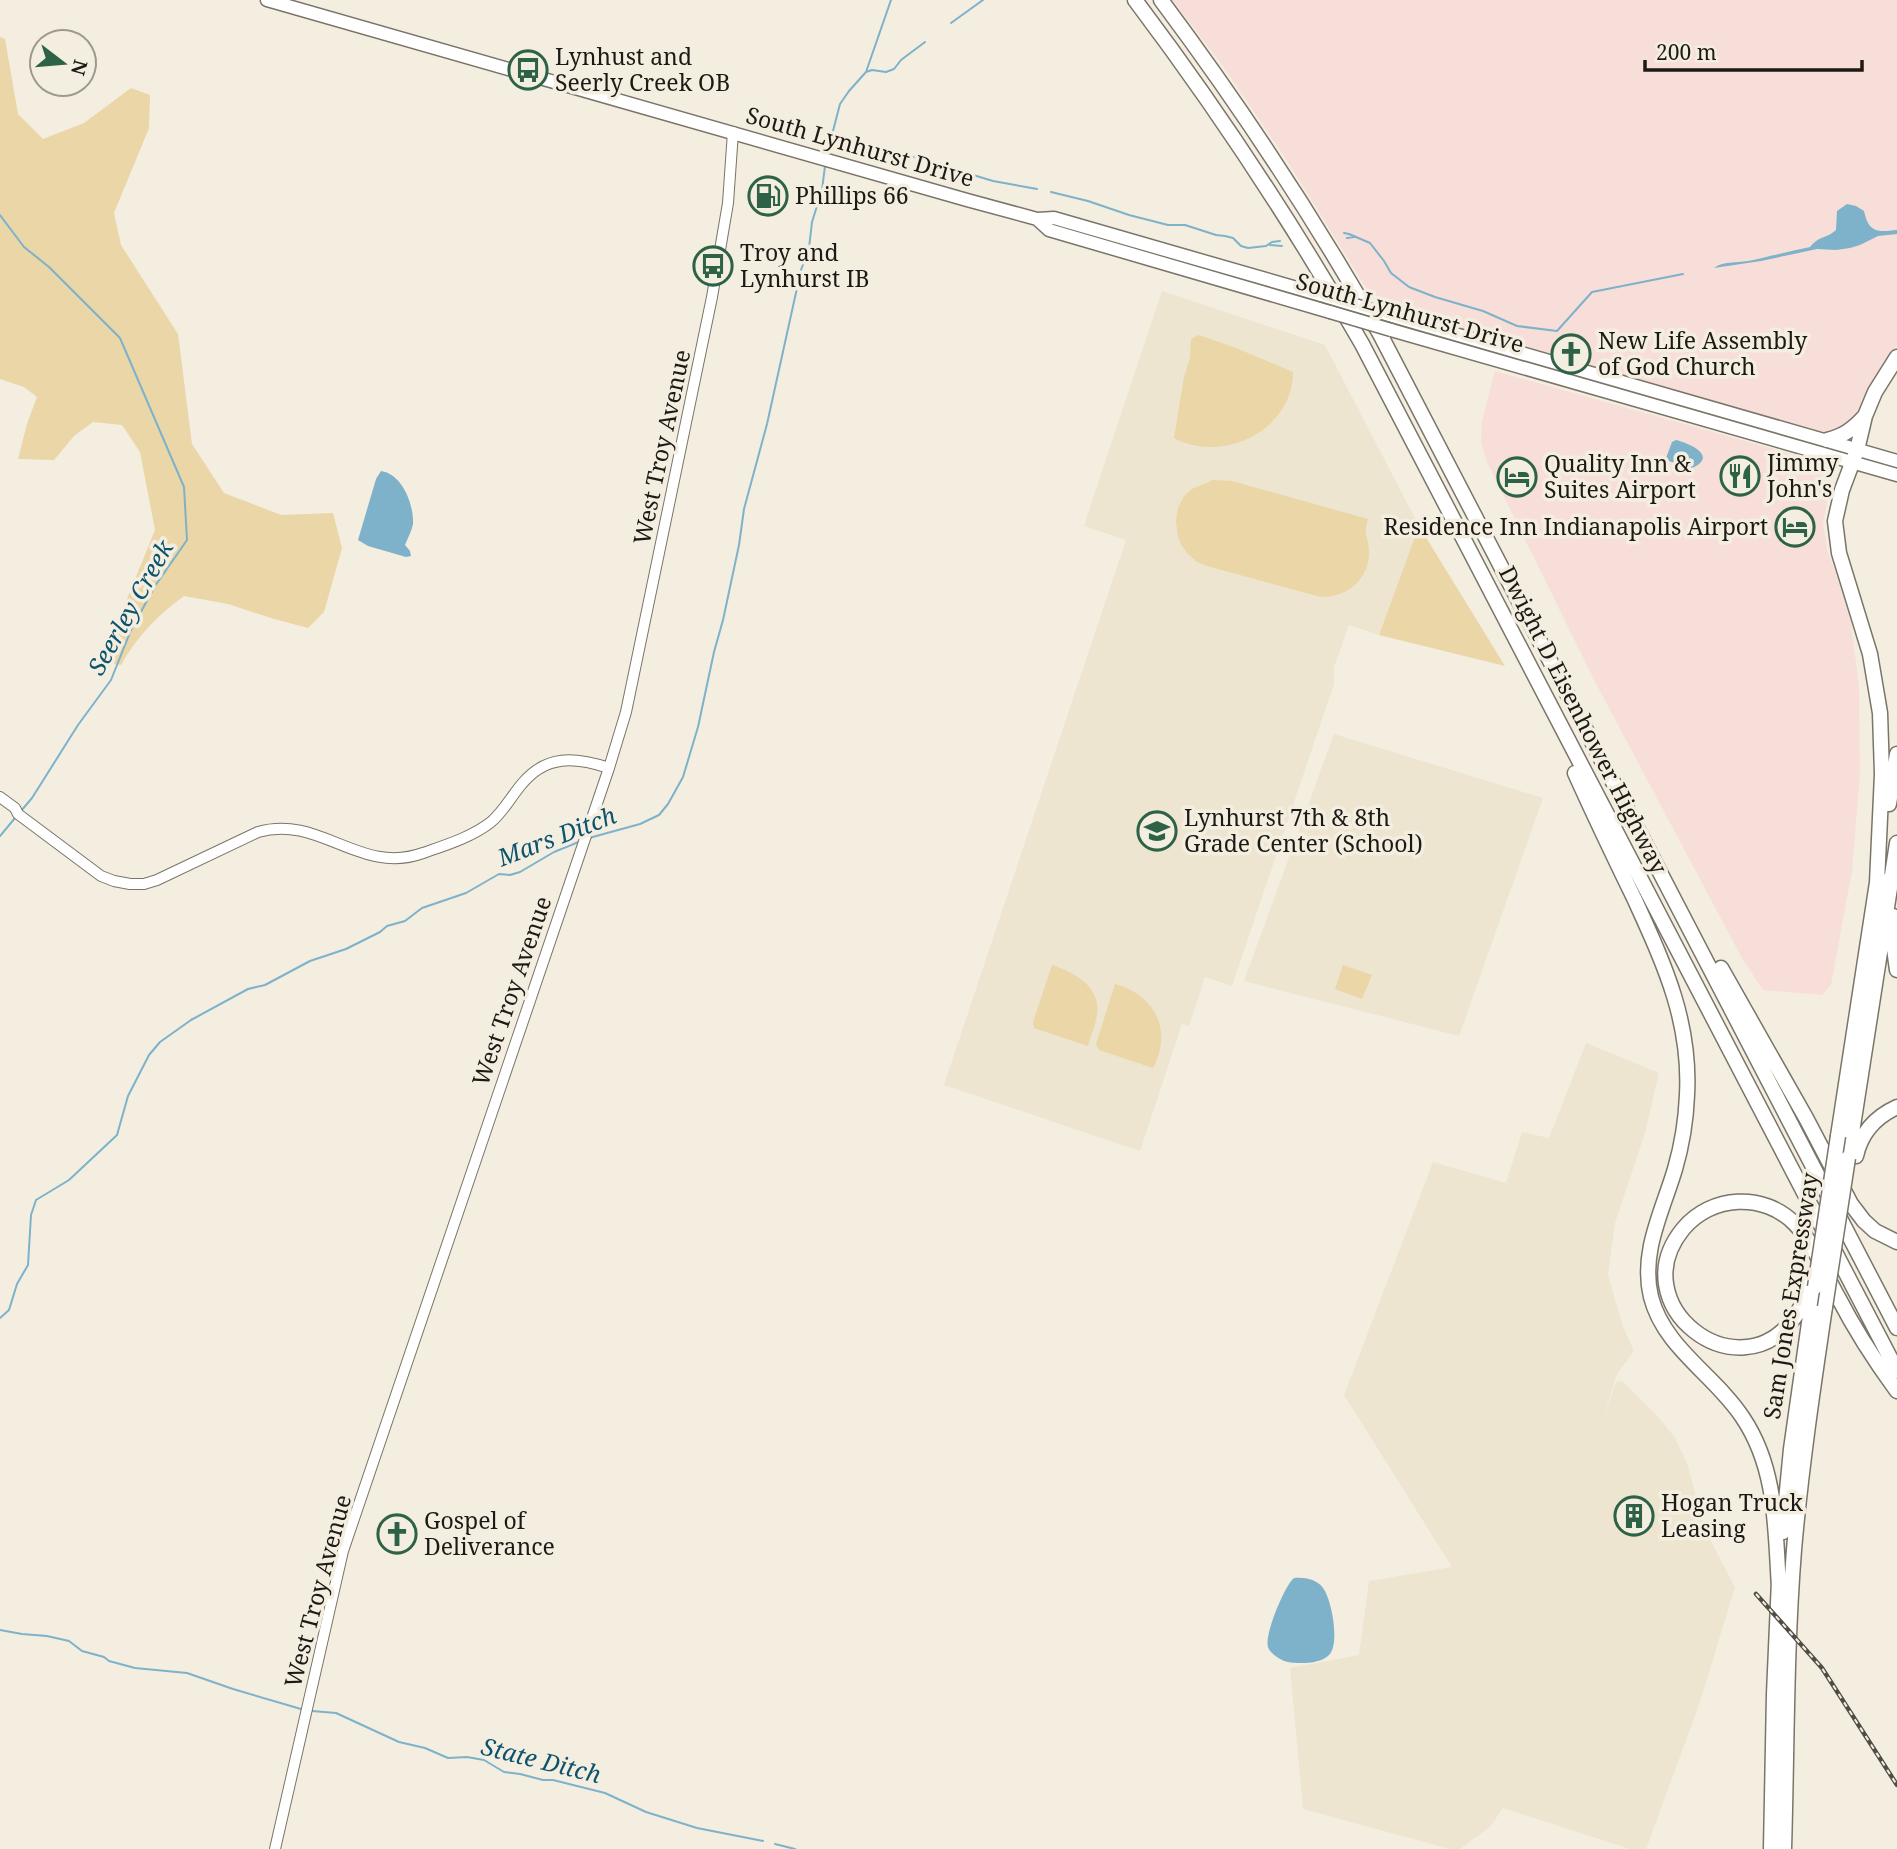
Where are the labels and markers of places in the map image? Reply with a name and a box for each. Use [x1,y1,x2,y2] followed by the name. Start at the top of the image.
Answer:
[555,40,730,98] place label: Lynhust and Seerly Creek OB
[507,49,549,91] bus stop icon: Lynhust and Seerly Creek OB
[747,175,789,217] fuel station icon: Phillips 66
[795,179,909,211] place label: Phillips 66
[740,236,869,294] place label: Troy and Lynhurst IB
[692,245,734,287] bus stop icon: Troy and Lynhurst IB
[1598,324,1807,382] place label: New Life Assembly of God Church
[1550,333,1592,375] church icon: New Life Assembly of God Church
[1766,446,1839,504] place label: Jimmy John's
[1544,447,1696,505] place label: Quality Inn & Suites Airport
[1719,455,1761,497] restaurant icon: Jimmy John's
[1496,456,1538,498] hotel icon: Quality Inn & Suites Airport
[1774,506,1816,548] hotel icon: Residence Inn Indianapolis Airport
[1383,510,1768,542] place label: Residence Inn Indianapolis Airport
[1184,801,1423,859] place label: Lynhurst 7th & 8th Grade Center (School)
[1136,810,1178,852] school or university icon: Lynhurst 7th & 8th Grade Center (School)
[1661,1486,1804,1544] place label: Hogan Truck Leasing
[1613,1495,1655,1537] building icon: Hogan Truck Leasing
[424,1504,555,1562] place label: Gospel of Deliverance
[376,1513,418,1555] church icon: Gospel of Deliverance

